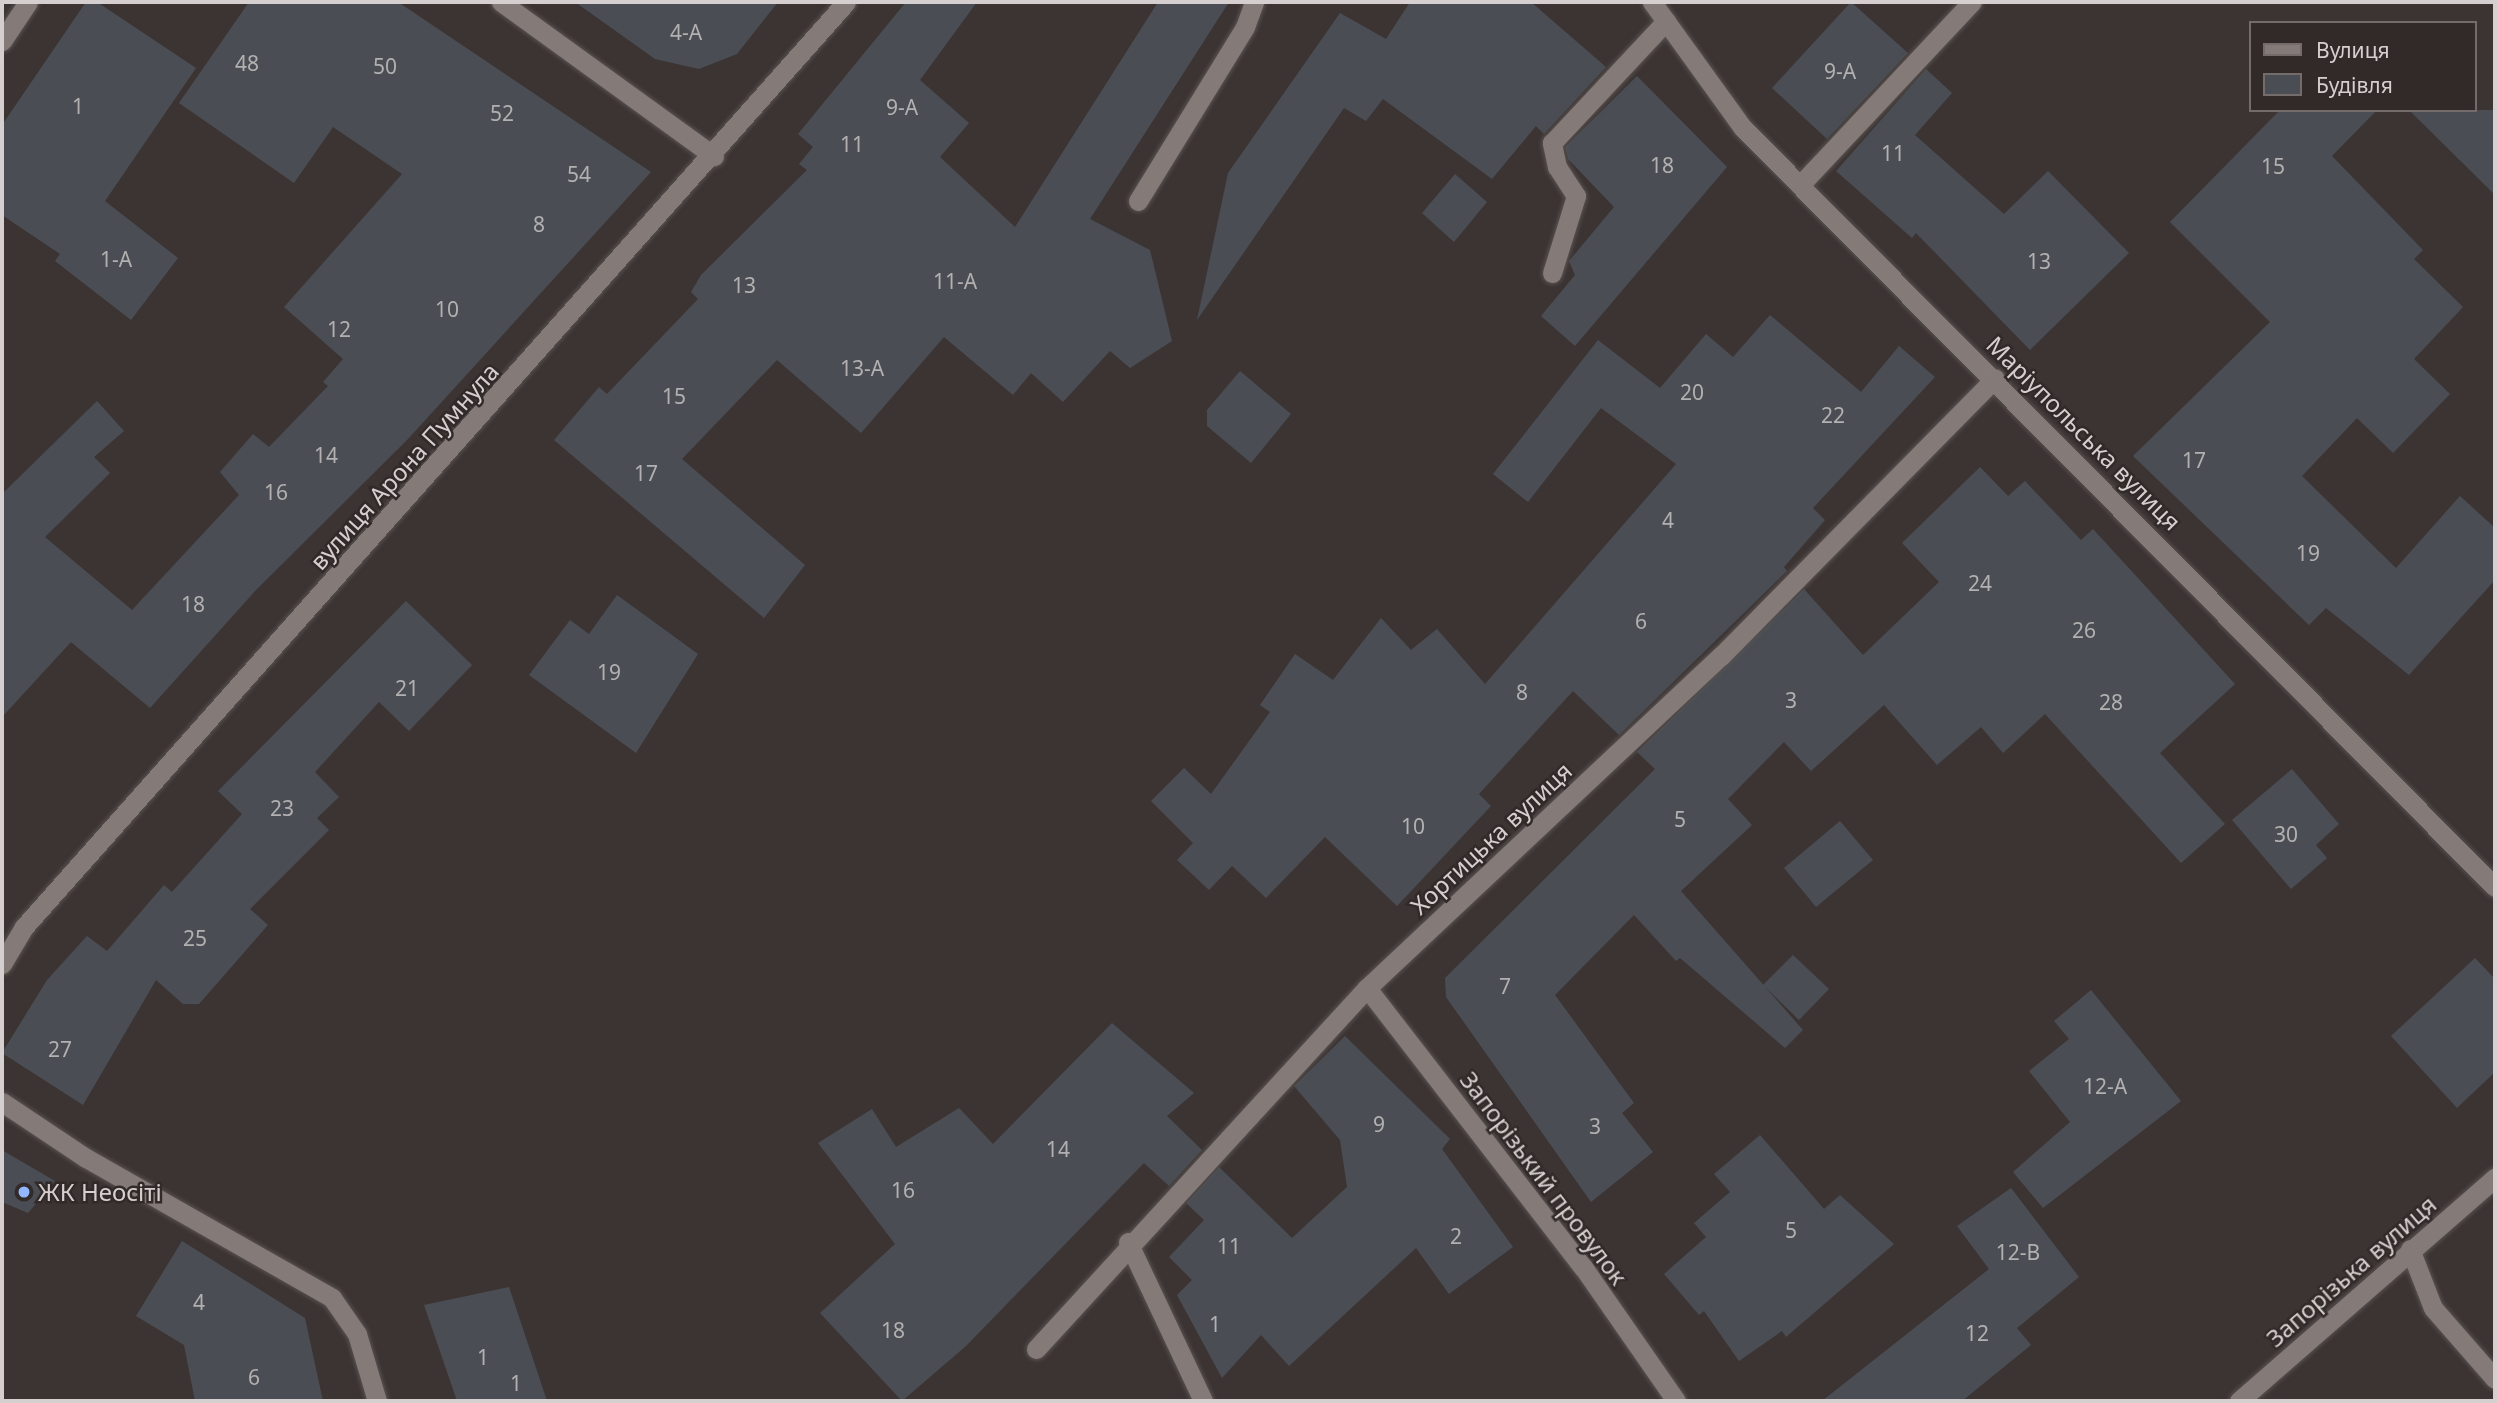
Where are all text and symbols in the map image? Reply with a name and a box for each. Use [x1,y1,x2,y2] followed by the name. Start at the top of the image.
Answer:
[670,19,702,45] house number: 4-А
[2248,21,2476,112] legend
[2316,36,2390,64] text: Вулиця
[235,50,259,76] house number: 48
[373,53,397,79] house number: 50
[1824,58,1856,84] house number: 9-А
[2316,71,2393,99] text: Будівля
[72,93,84,119] house number: 1
[886,94,918,120] house number: 9-А
[490,100,514,126] house number: 52
[840,131,864,157] house number: 11
[1881,140,1905,166] house number: 11
[1650,152,1674,178] house number: 18
[2261,153,2285,179] house number: 15
[567,161,591,187] house number: 54
[533,211,545,237] house number: 8
[100,246,132,272] house number: 1-А
[2027,248,2051,274] house number: 13
[933,268,977,294] house number: 11-А
[732,272,756,298] house number: 13
[435,296,459,322] house number: 10
[327,316,351,342] house number: 12
[1981,330,2187,536] street label: Маріупольська вулиця
[840,355,884,381] house number: 13-А
[304,357,504,575] street label: вулиця Арона Пумнула
[1680,379,1704,405] house number: 20
[662,383,686,409] house number: 15
[1821,402,1845,428] house number: 22
[314,442,338,468] house number: 14
[2182,447,2206,473] house number: 17
[634,460,658,486] house number: 17
[264,479,288,505] house number: 16
[1662,507,1674,533] house number: 4
[2296,540,2320,566] house number: 19
[1968,570,1992,596] house number: 24
[181,591,205,617] house number: 18
[1635,608,1647,634] house number: 6
[2072,617,2096,643] house number: 26
[597,659,621,685] house number: 19
[395,675,419,701] house number: 21
[1516,679,1528,705] house number: 8
[1785,687,1797,713] house number: 3
[2099,689,2123,715] house number: 28
[1404,756,1578,920] street label: Хортицька вулиця
[270,795,294,821] house number: 23
[1674,806,1686,832] house number: 5
[1401,813,1425,839] house number: 10
[2274,821,2298,847] house number: 30
[183,925,207,951] house number: 25
[1499,973,1511,999] house number: 7
[48,1036,72,1062] house number: 27
[1455,1066,1633,1290] street label: Запорізький провулок
[2083,1073,2127,1099] house number: 12-А
[1373,1111,1385,1137] house number: 9
[1589,1113,1601,1139] house number: 3
[1046,1136,1070,1162] house number: 14
[891,1177,915,1203] house number: 16
[38,1178,162,1206] place label: ЖК Неосіті
[16,1184,32,1200] marker: ЖК Неосіті
[2260,1190,2442,1352] street label: Запорізька вулиця
[1785,1217,1797,1243] house number: 5
[1450,1223,1462,1249] house number: 2
[1217,1233,1241,1259] house number: 11
[1996,1239,2040,1265] house number: 12-В
[193,1289,205,1315] house number: 4
[1209,1311,1221,1337] house number: 1
[881,1317,905,1343] house number: 18
[1965,1320,1989,1346] house number: 12
[477,1344,489,1370] house number: 1
[248,1364,260,1390] house number: 6
[510,1370,522,1396] house number: 1

